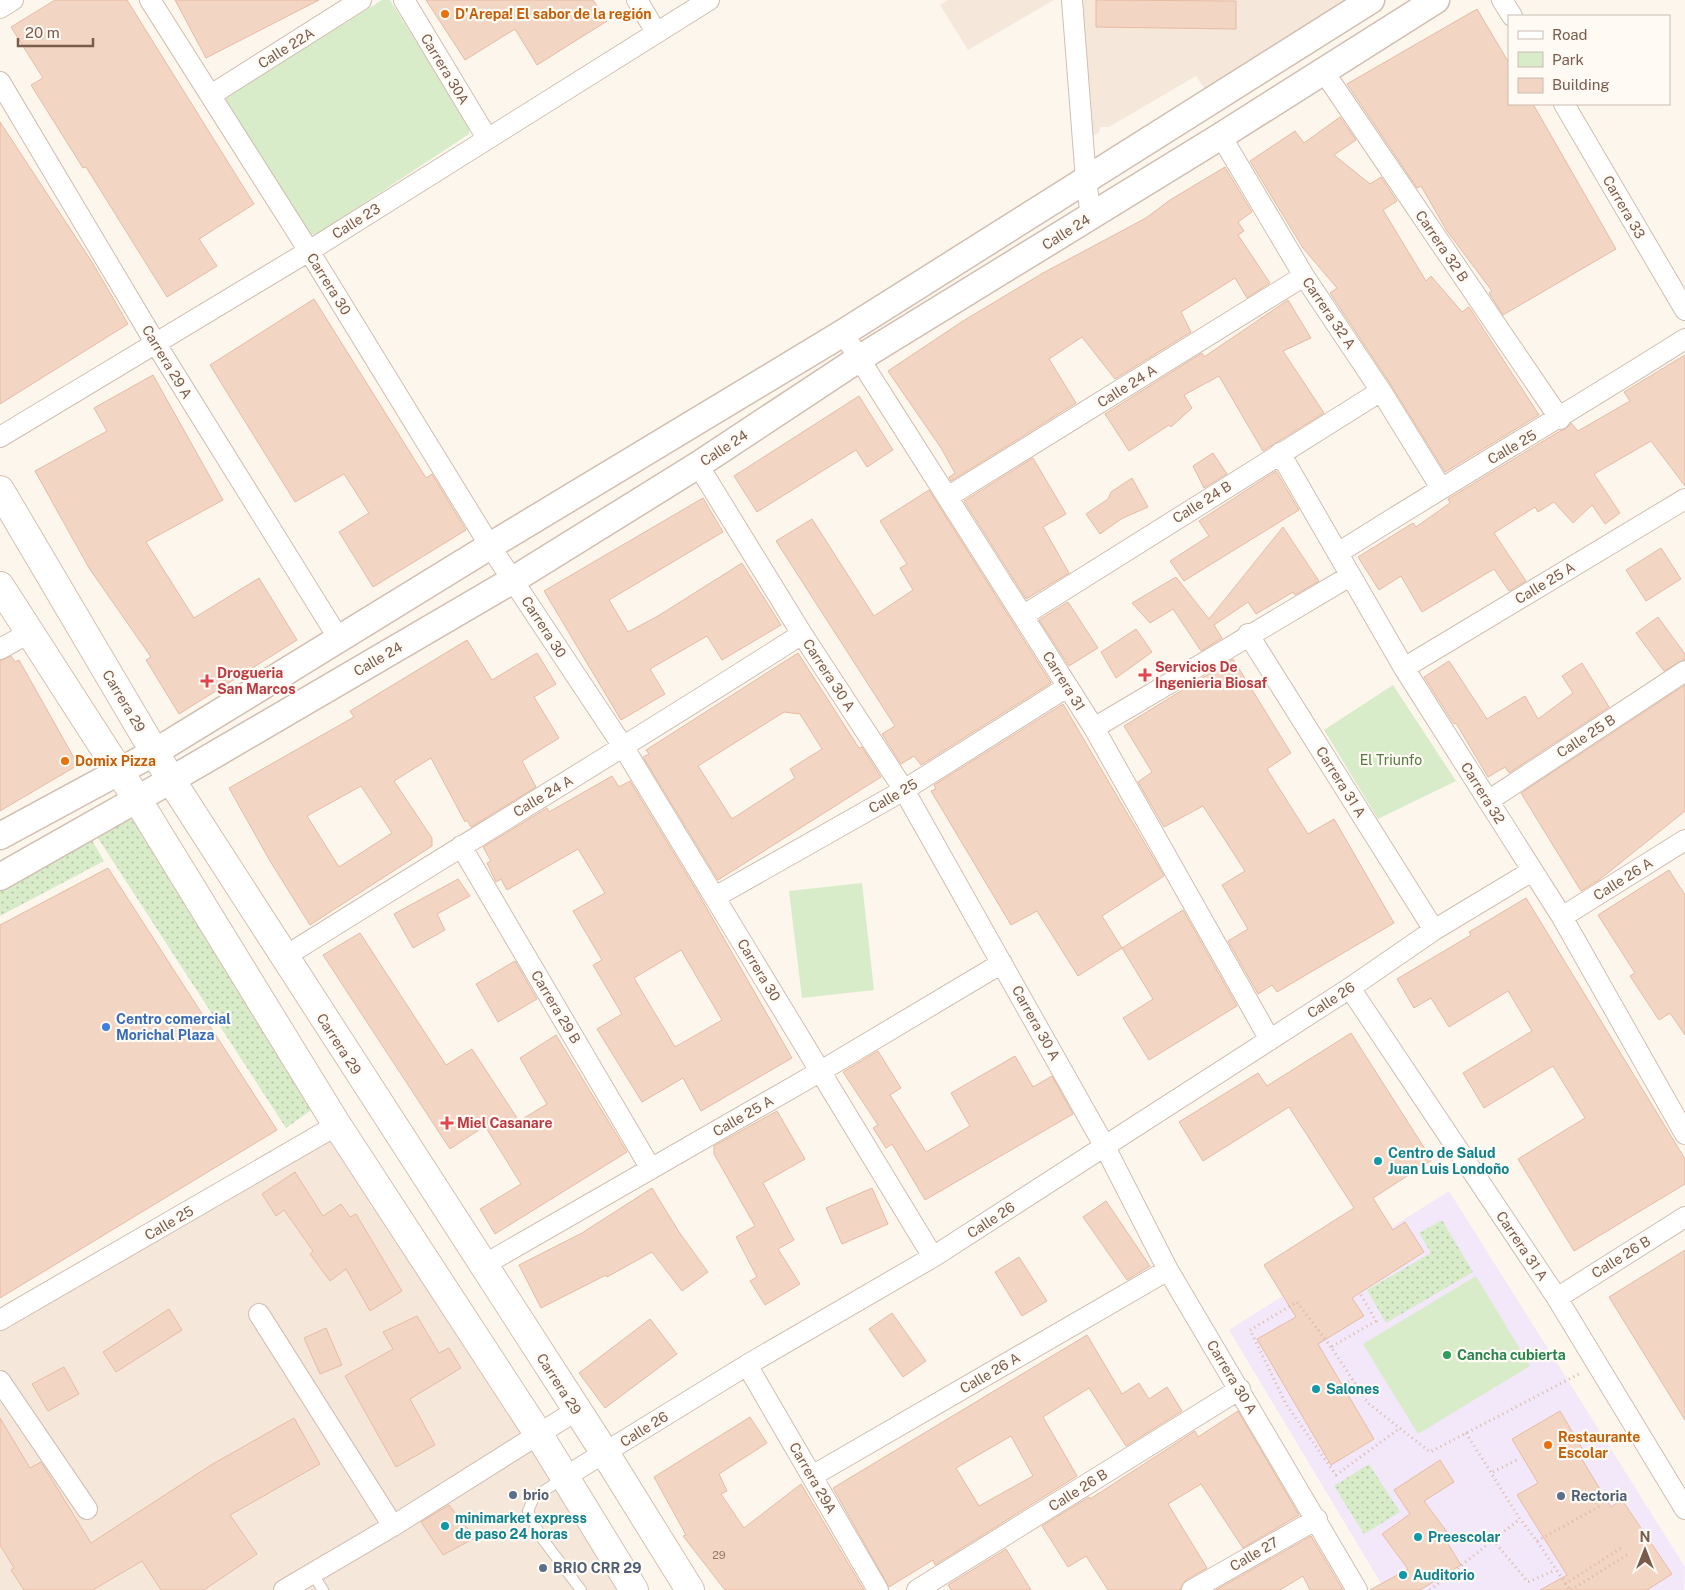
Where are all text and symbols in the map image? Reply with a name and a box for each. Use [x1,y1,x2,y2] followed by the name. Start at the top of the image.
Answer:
[455,6,652,22] place label: D'Arepa! El sabor de la región
[439,8,451,20] marker: D'Arepa! El sabor de la región
[18,15,92,47] scale bar
[1508,15,1670,105] legend
[25,24,60,41] text: 20 m
[255,24,317,71] street label: Calle 22A
[1552,26,1588,43] text: Road
[418,31,472,107] street label: Carrera 30A
[1552,51,1584,68] text: Park
[1552,76,1610,93] text: Building
[1600,173,1649,241] street label: Carrera 33
[329,200,383,242] street label: Calle 23
[1412,207,1472,285] street label: Carrera 32 B
[1039,211,1093,253] street label: Calle 24
[304,250,354,318] street label: Carrera 30
[1299,274,1359,352] street label: Carrera 32 A
[139,322,195,402] street label: Carrera 29 A
[1094,361,1160,411] street label: Calle 24 A
[697,427,751,469] street label: Calle 24
[1485,427,1539,467] street label: Calle 25
[1170,478,1234,526] street label: Calle 24 B
[1512,559,1578,607] street label: Calle 25 A
[518,593,570,661] street label: Carrera 30
[800,636,858,714] street label: Carrera 30 A
[351,639,405,679] street label: Calle 24
[1039,648,1089,714] street label: Carrera 31
[1155,659,1268,691] place label: Servicios De Ingenieria Biosaf
[217,665,296,697] place label: Drogueria San Marcos
[99,667,149,735] street label: Carrera 29
[1139,669,1151,681] marker: Servicios De Ingenieria Biosaf
[201,675,213,687] marker: Drogueria San Marcos
[1554,711,1618,761] street label: Calle 25 B
[1313,744,1369,820] street label: Carrera 31 A
[1360,752,1422,768] park label: El Triunfo
[75,753,156,769] place label: Domix Pizza
[59,755,71,767] marker: Domix Pizza
[1458,759,1508,827] street label: Carrera 32
[510,772,576,820] street label: Calle 24 A
[866,776,920,816] street label: Calle 25
[1590,854,1656,903] street label: Calle 26 A
[734,936,784,1004] street label: Carrera 30
[528,968,584,1046] street label: Carrera 29 B
[1304,979,1358,1021] street label: Calle 26
[1009,983,1063,1063] street label: Carrera 30 A
[313,1010,365,1078] street label: Carrera 29
[116,1011,231,1043] place label: Centro comercial Morichal Plaza
[100,1021,112,1033] marker: Centro comercial Morichal Plaza
[710,1092,776,1140] street label: Calle 25 A
[457,1115,553,1131] place label: Miel Casanare
[441,1117,453,1129] marker: Miel Casanare
[1388,1145,1509,1177] place label: Centro de Salud Juan Luis Londoño
[1372,1155,1384,1167] marker: Centro de Salud Juan Luis Londoño
[964,1199,1018,1241] street label: Calle 26
[142,1203,196,1243] street label: Calle 25
[1493,1208,1551,1284] street label: Carrera 31 A
[1589,1233,1653,1281] street label: Calle 26 B
[1204,1337,1260,1417] street label: Carrera 30 A
[1457,1347,1566,1363] place label: Cancha cubierta
[957,1349,1023,1397] street label: Calle 26 A
[1441,1349,1453,1361] marker: Cancha cubierta
[533,1350,585,1418] street label: Carrera 29
[1326,1381,1380,1397] place label: Salones
[1310,1383,1322,1395] marker: Salones
[617,1408,671,1450] street label: Calle 26
[1558,1429,1640,1461] place label: Restaurante Escolar
[1542,1439,1554,1451] marker: Restaurante Escolar
[786,1440,840,1516] street label: Carrera 29A
[1046,1466,1110,1514] street label: Calle 26 B
[523,1487,549,1503] place label: brio
[1571,1488,1627,1504] place label: Rectoria
[507,1489,519,1501] marker: brio
[1555,1490,1567,1502] marker: Rectoria
[455,1510,587,1542] place label: minimarket express de paso 24 horas
[439,1520,451,1532] marker: minimarket express de paso 24 horas
[1620,1525,1670,1575] north arrow
[1428,1529,1501,1545] place label: Preescolar
[1640,1529,1650,1545] text: N
[1412,1531,1424,1543] marker: Preescolar
[1227,1534,1281,1574] street label: Calle 27
[712,1549,726,1561] house number: 29
[553,1560,641,1576] place label: BRIO CRR 29
[537,1562,549,1574] marker: BRIO CRR 29
[1413,1567,1475,1583] place label: Auditorio
[1397,1569,1409,1581] marker: Auditorio

